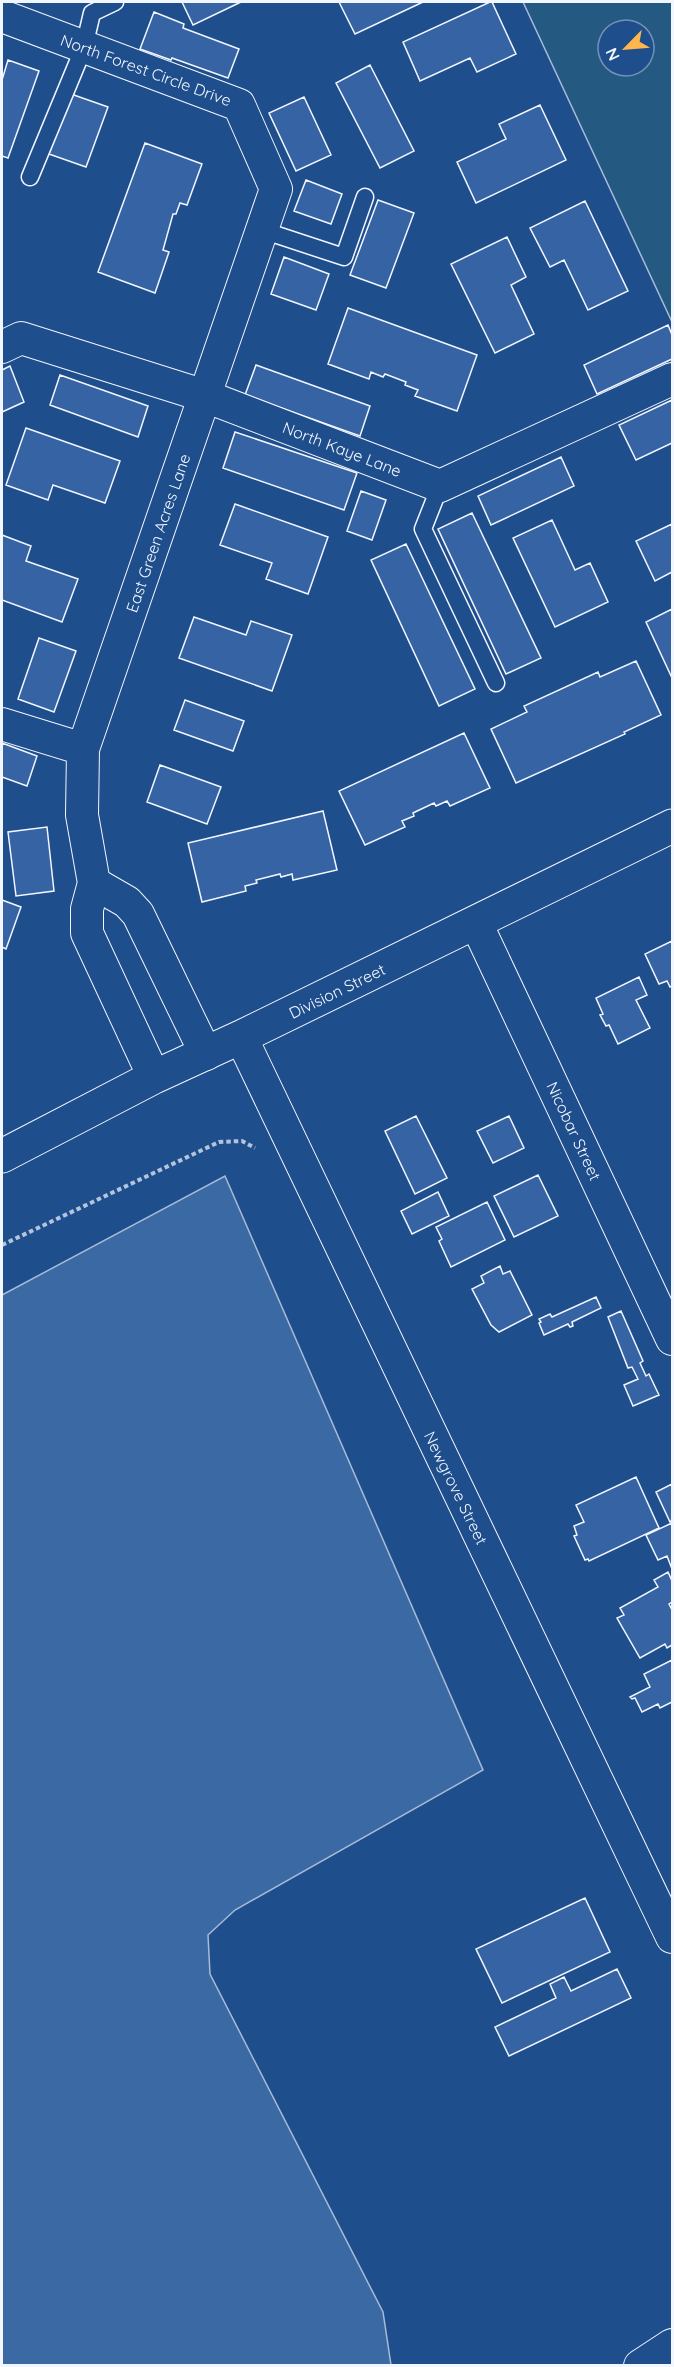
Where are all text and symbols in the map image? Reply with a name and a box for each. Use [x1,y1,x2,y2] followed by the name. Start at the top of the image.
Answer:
[596,18,656,78] north arrow
[58,30,234,110] street label: North Forest Circle Drive
[601,45,624,64] text: N
[280,417,404,481] street label: North Kaye Lane
[121,451,195,615] street label: East Green Acres Lane
[286,959,388,1023] street label: Division Street
[542,1078,606,1184] street label: Nicobar Street
[420,1428,492,1548] street label: Newgrove Street

